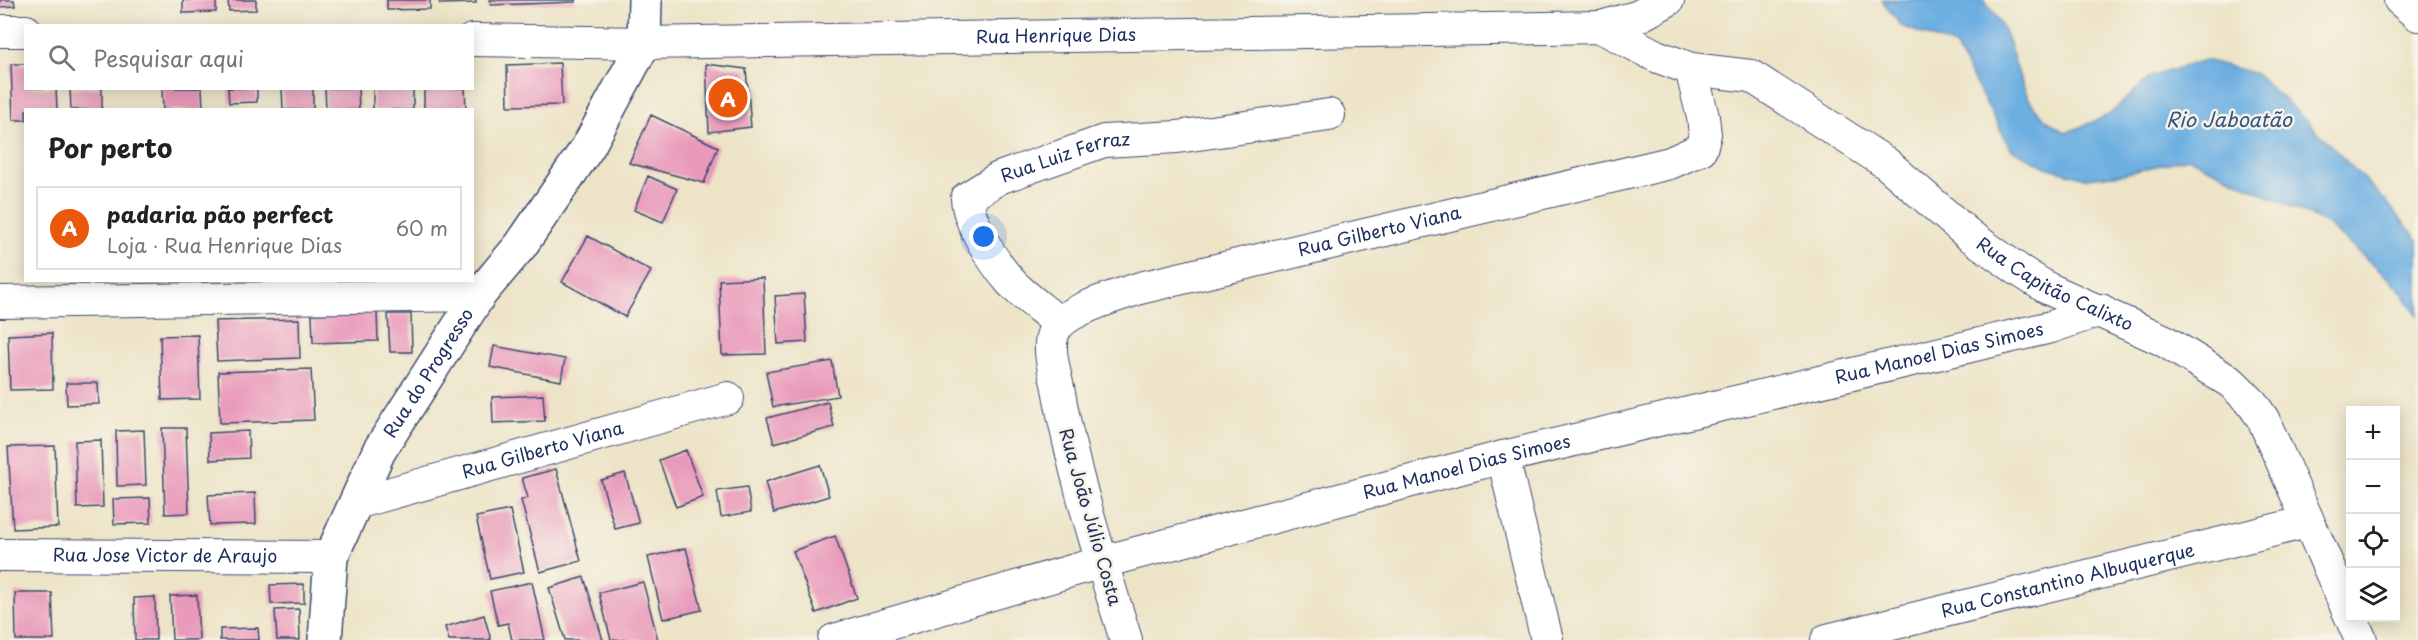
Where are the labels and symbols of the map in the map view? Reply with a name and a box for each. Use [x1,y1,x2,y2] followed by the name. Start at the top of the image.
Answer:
[976,20,1136,49] street label: Rua Henrique Dias
[708,76,748,120] pin: A
[2166,104,2293,134] water label: Rio Jaboatão
[997,125,1131,188] street label: Rua Luiz Ferraz
[1295,198,1464,262] street label: Rua Gilberto Viana
[969,222,998,251] your location
[1972,230,2138,337] street label: Rua Capitão Calixto
[376,302,479,443] street label: Rua do Progresso
[1832,314,2046,390] street label: Rua Manoel Dias Simoes
[458,413,627,484] street label: Rua Gilberto Viana
[1053,425,1130,609] street label: Rua João Júlio Costa
[1360,426,1573,505] street label: Rua Manoel Dias Simoes
[1938,535,2197,624] street label: Rua Constantino Albuquerque
[53,540,277,569] street label: Rua Jose Victor de Araujo

